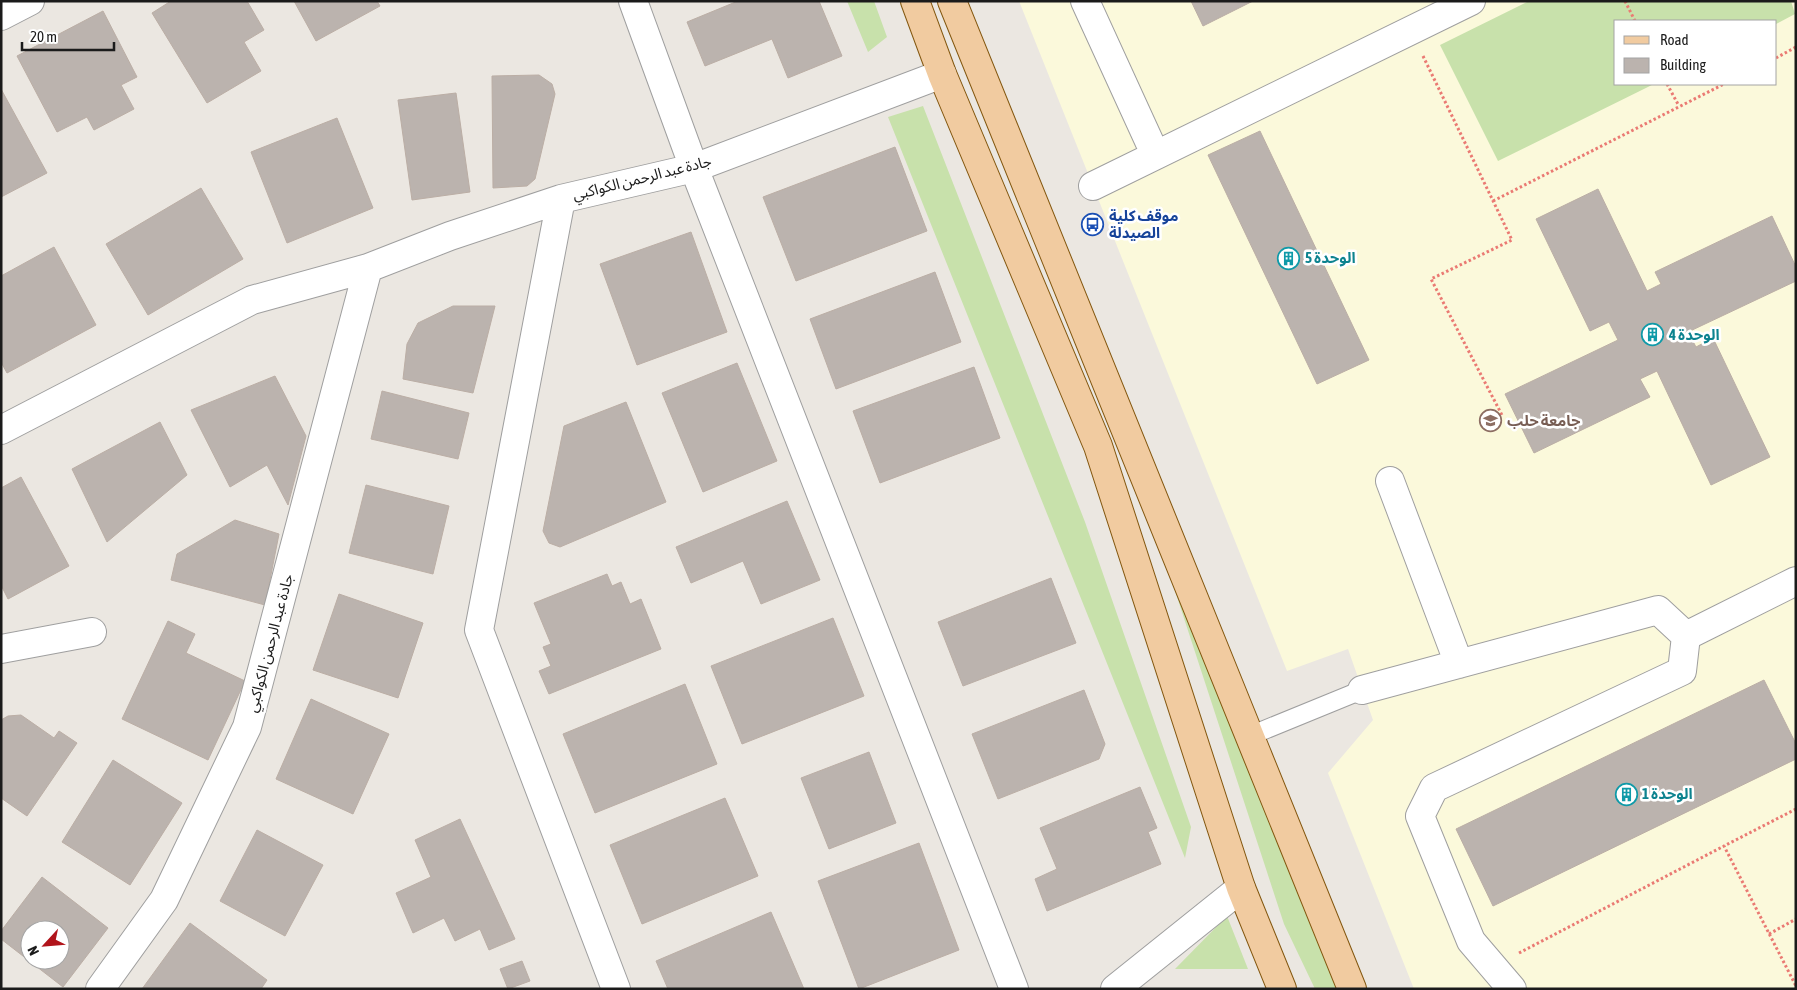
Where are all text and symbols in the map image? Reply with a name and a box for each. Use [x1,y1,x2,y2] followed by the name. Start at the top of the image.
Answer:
[22,20,115,52] scale bar
[1614,20,1777,85] legend
[30,28,57,45] text: 20 m
[1660,31,1689,48] text: Road
[1660,56,1706,73] text: Building
[571,152,714,206] street label: جادة عبد الرحمن الكواكبي
[1109,207,1178,241] place label: موقف كلية الصيدلة
[1081,213,1105,237] bus stop icon: موقف كلية الصيدلة
[1277,246,1301,270] building icon: الوحدة 5
[1305,249,1356,267] place label: الوحدة 5
[1641,323,1665,347] building icon: الوحدة 4
[1668,326,1720,344] place label: الوحدة 4
[1479,409,1503,433] school or university icon: جامعة حلب
[1507,412,1581,429] place label: جامعة حلب
[243,572,300,715] street label: جادة عبد الرحمن الكواكبي
[1614,782,1638,806] building icon: الوحدة 1
[1642,785,1693,803] place label: الوحدة 1
[20,920,70,970] north arrow
[24,943,42,958] text: N

